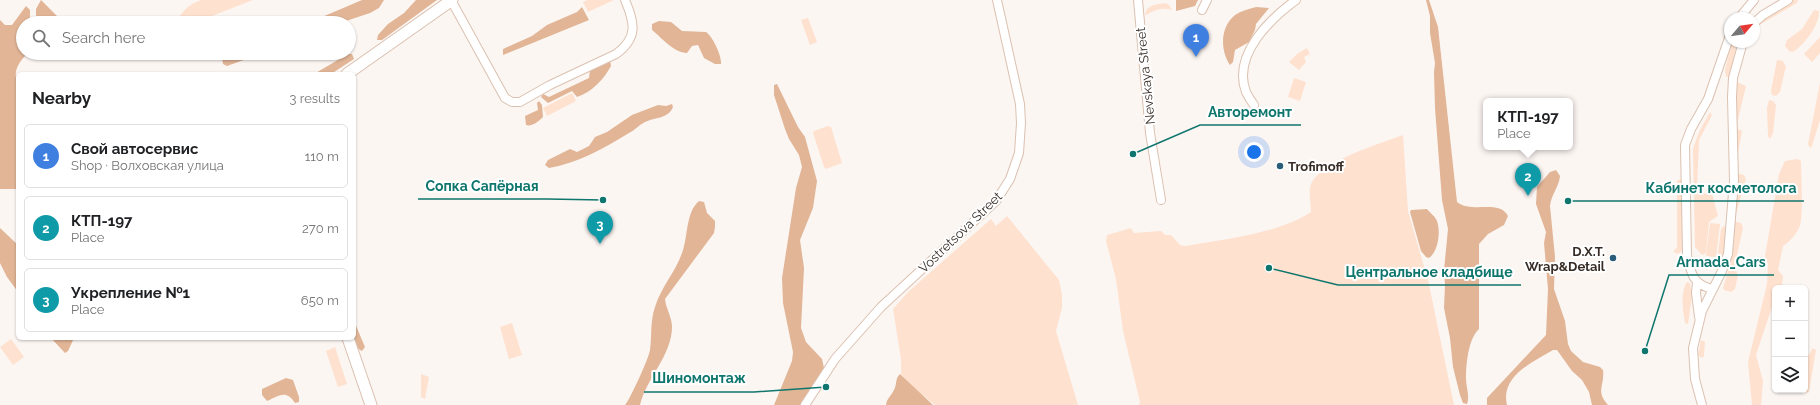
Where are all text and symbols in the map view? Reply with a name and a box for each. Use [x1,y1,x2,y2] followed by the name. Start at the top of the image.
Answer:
[1724,12,1760,48] north arrow
[16,16,356,60] search box
[1183,24,1209,57] pin: 1
[1133,26,1158,125] street label: Nevskaya Street
[30,27,52,49] icon: search
[62,29,145,47] text: Search here
[32,88,91,108] text: Nearby
[290,91,340,106] text: 3 results
[1483,98,1573,150] popup
[1200,99,1301,125] callout: Авторемонт
[1208,104,1292,120] text: Авторемонт
[1497,108,1559,126] text: КТП-197
[1497,126,1531,141] text: Place
[71,140,198,158] text: Свой автосервис
[1244,142,1264,162] your location
[43,149,49,164] text: 1
[305,149,339,164] text: 110 m
[71,158,224,173] text: Shop · Волховская улица
[1288,159,1344,174] place label: Trofimoff
[1275,161,1285,171] marker: Trofimoff
[1515,163,1541,196] pin: 2
[418,173,547,199] callout: Сопка Сапёрная
[1637,175,1804,201] callout: Кабинет косметолога
[425,178,539,194] text: Сопка Сапёрная
[1646,180,1796,196] text: Кабинет косметолога
[916,188,1005,276] street label: Vostretsova Street
[587,211,613,244] pin: 3
[71,212,132,230] text: КТП-197
[42,221,50,236] text: 2
[302,221,339,236] text: 270 m
[71,230,104,245] text: Place
[1525,244,1606,274] place label: D.X.T. Wrap&Detail
[1669,249,1774,275] callout: Armada_Cars
[1608,253,1618,263] marker: D.X.T. Wrap&Detail
[1676,254,1766,270] text: Armada_Cars
[1338,259,1521,285] callout: Центральное кладбище
[1345,264,1513,280] text: Центральное кладбище
[71,284,190,302] text: Укрепление №1
[1772,285,1808,393] map controls
[1772,285,1808,321] button: +
[42,293,50,308] text: 3
[301,293,339,308] text: 650 m
[71,302,104,317] text: Place
[1772,321,1808,357] button: −
[1772,357,1808,393] button: layers
[644,366,754,392] callout: Шиномонтаж
[652,370,746,386] text: Шиномонтаж

